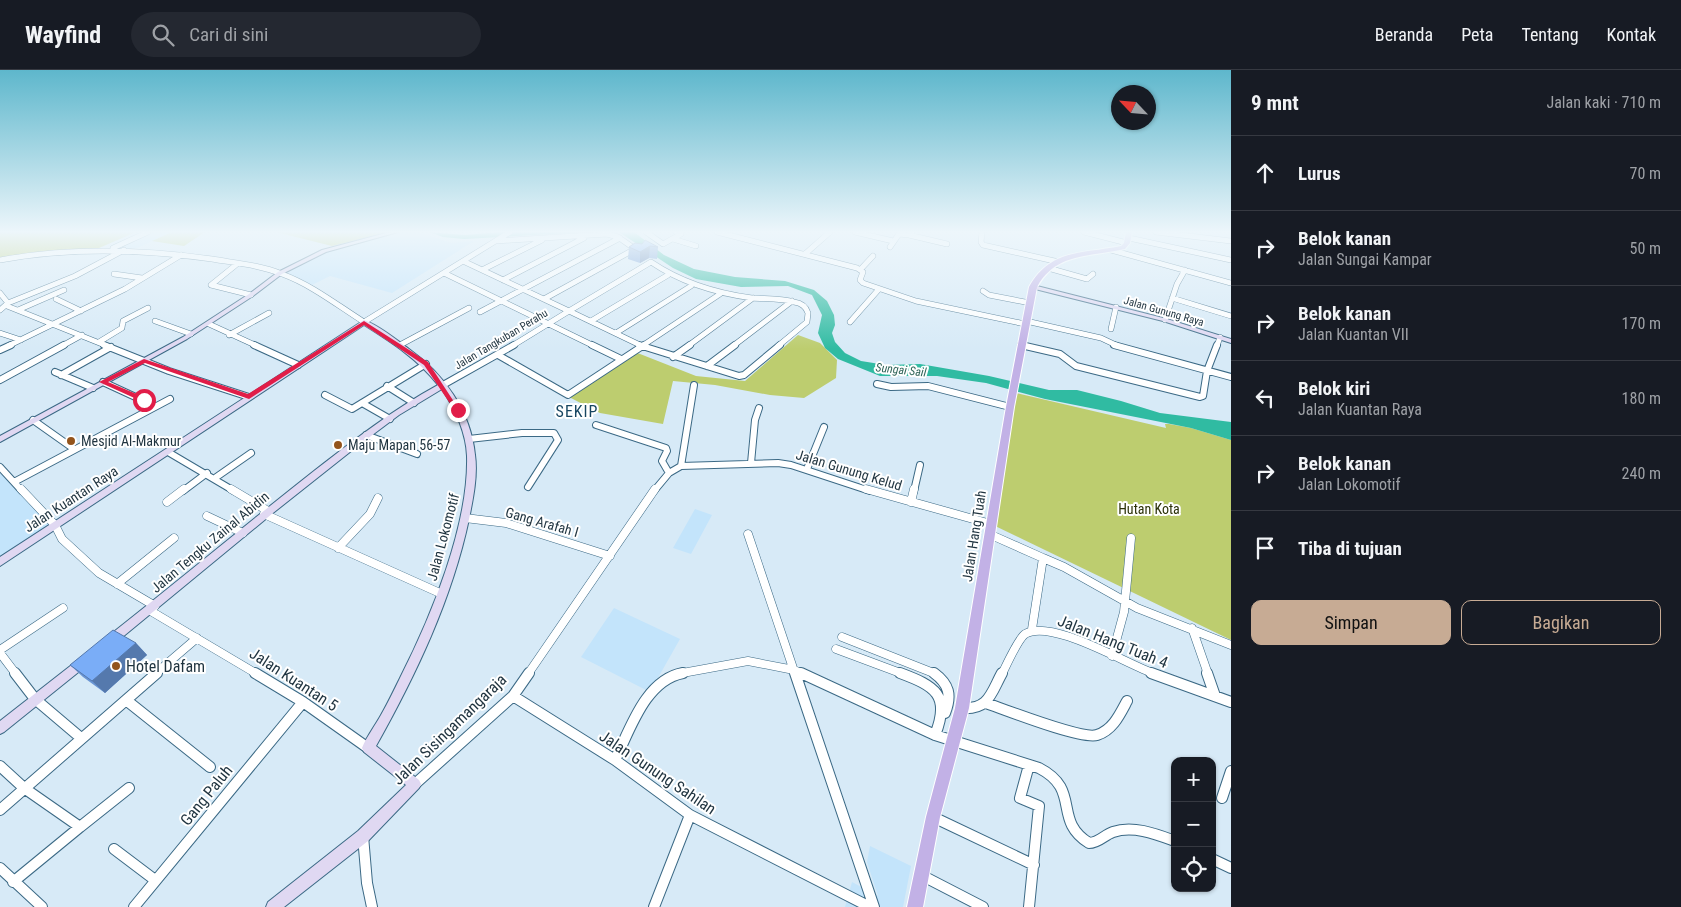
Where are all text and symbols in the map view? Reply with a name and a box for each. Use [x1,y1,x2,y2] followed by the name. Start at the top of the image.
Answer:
[131,12,481,57] search box
[25,21,101,49] text: Wayfind
[149,21,177,49] icon: search
[189,23,268,46] text: Cari di sini
[1375,24,1433,45] text: Beranda
[1461,24,1493,45] text: Peta
[1521,24,1579,45] text: Tentang
[1607,24,1656,45] text: Kontak
[1111,85,1156,130] north arrow
[1251,91,1299,115] text: 9 mnt
[1546,93,1661,112] text: Jalan kaki · 710 m
[1251,159,1279,187] icon: ahead
[1298,162,1341,185] text: Lurus
[1629,164,1661,183] text: 70 m
[1298,227,1391,250] text: Belok kanan
[1251,234,1279,262] icon: right
[1629,239,1661,258] text: 50 m
[1298,250,1432,269] text: Jalan Sungai Kampar
[1122,294,1205,329] street label: Jalan Gunung Raya
[1298,302,1391,325] text: Belok kanan
[452,307,550,372] street label: Jalan Tangkuban Perahu
[1251,309,1279,337] icon: right
[1622,314,1661,333] text: 170 m
[1298,325,1409,344] text: Jalan Kuantan VII
[875,360,927,380] water label: Sungai Sail
[1298,377,1370,400] text: Belok kiri
[1251,384,1279,412] icon: left
[133,389,156,412] route start
[1622,389,1661,408] text: 180 m
[447,399,470,422] route end
[1298,400,1422,419] text: Jalan Kuantan Raya
[556,402,598,421] district label: SEKIP
[81,433,181,449] place label: Mesjid Al-Makmur
[65,435,77,447] marker: Mesjid Al-Makmur
[348,437,450,453] place label: Maju Mapan 56-57
[332,439,344,451] marker: Maju Mapan 56-57
[794,446,904,494] street label: Jalan Gunung Kelud
[1298,452,1391,475] text: Belok kanan
[1251,459,1279,487] icon: right
[21,463,121,535] street label: Jalan Kuantan Raya
[1622,464,1661,483] text: 240 m
[1298,475,1401,494] text: Jalan Lokomotif
[148,488,272,596] street label: Jalan Tengku Zainal Abidin
[959,489,989,583] street label: Jalan Hang Tuah
[424,491,462,582] street label: Jalan Lokomotif
[1118,501,1180,517] park label: Hutan Kota
[504,504,580,540] street label: Gang Arafah I
[1251,534,1279,562] icon: arrive
[1298,537,1402,560] text: Tiba di tujuan
[1251,600,1451,645] button: Simpan
[1461,600,1661,645] button: Bagikan
[1055,611,1171,672] street label: Jalan Hang Tuah 4
[246,644,342,715] street label: Jalan Kuantan 5
[126,657,205,676] place label: Hotel Dafam
[110,660,122,672] marker: Hotel Dafam
[388,670,510,789] street label: Jalan Sisingamangaraja
[596,726,720,818] street label: Jalan Gunung Sahilan
[1171,757,1216,892] map controls
[1171,757,1216,802] button: +
[176,761,236,829] street label: Gang Paluh
[1171,802,1216,847] button: −
[1171,847,1216,892] button: locate

